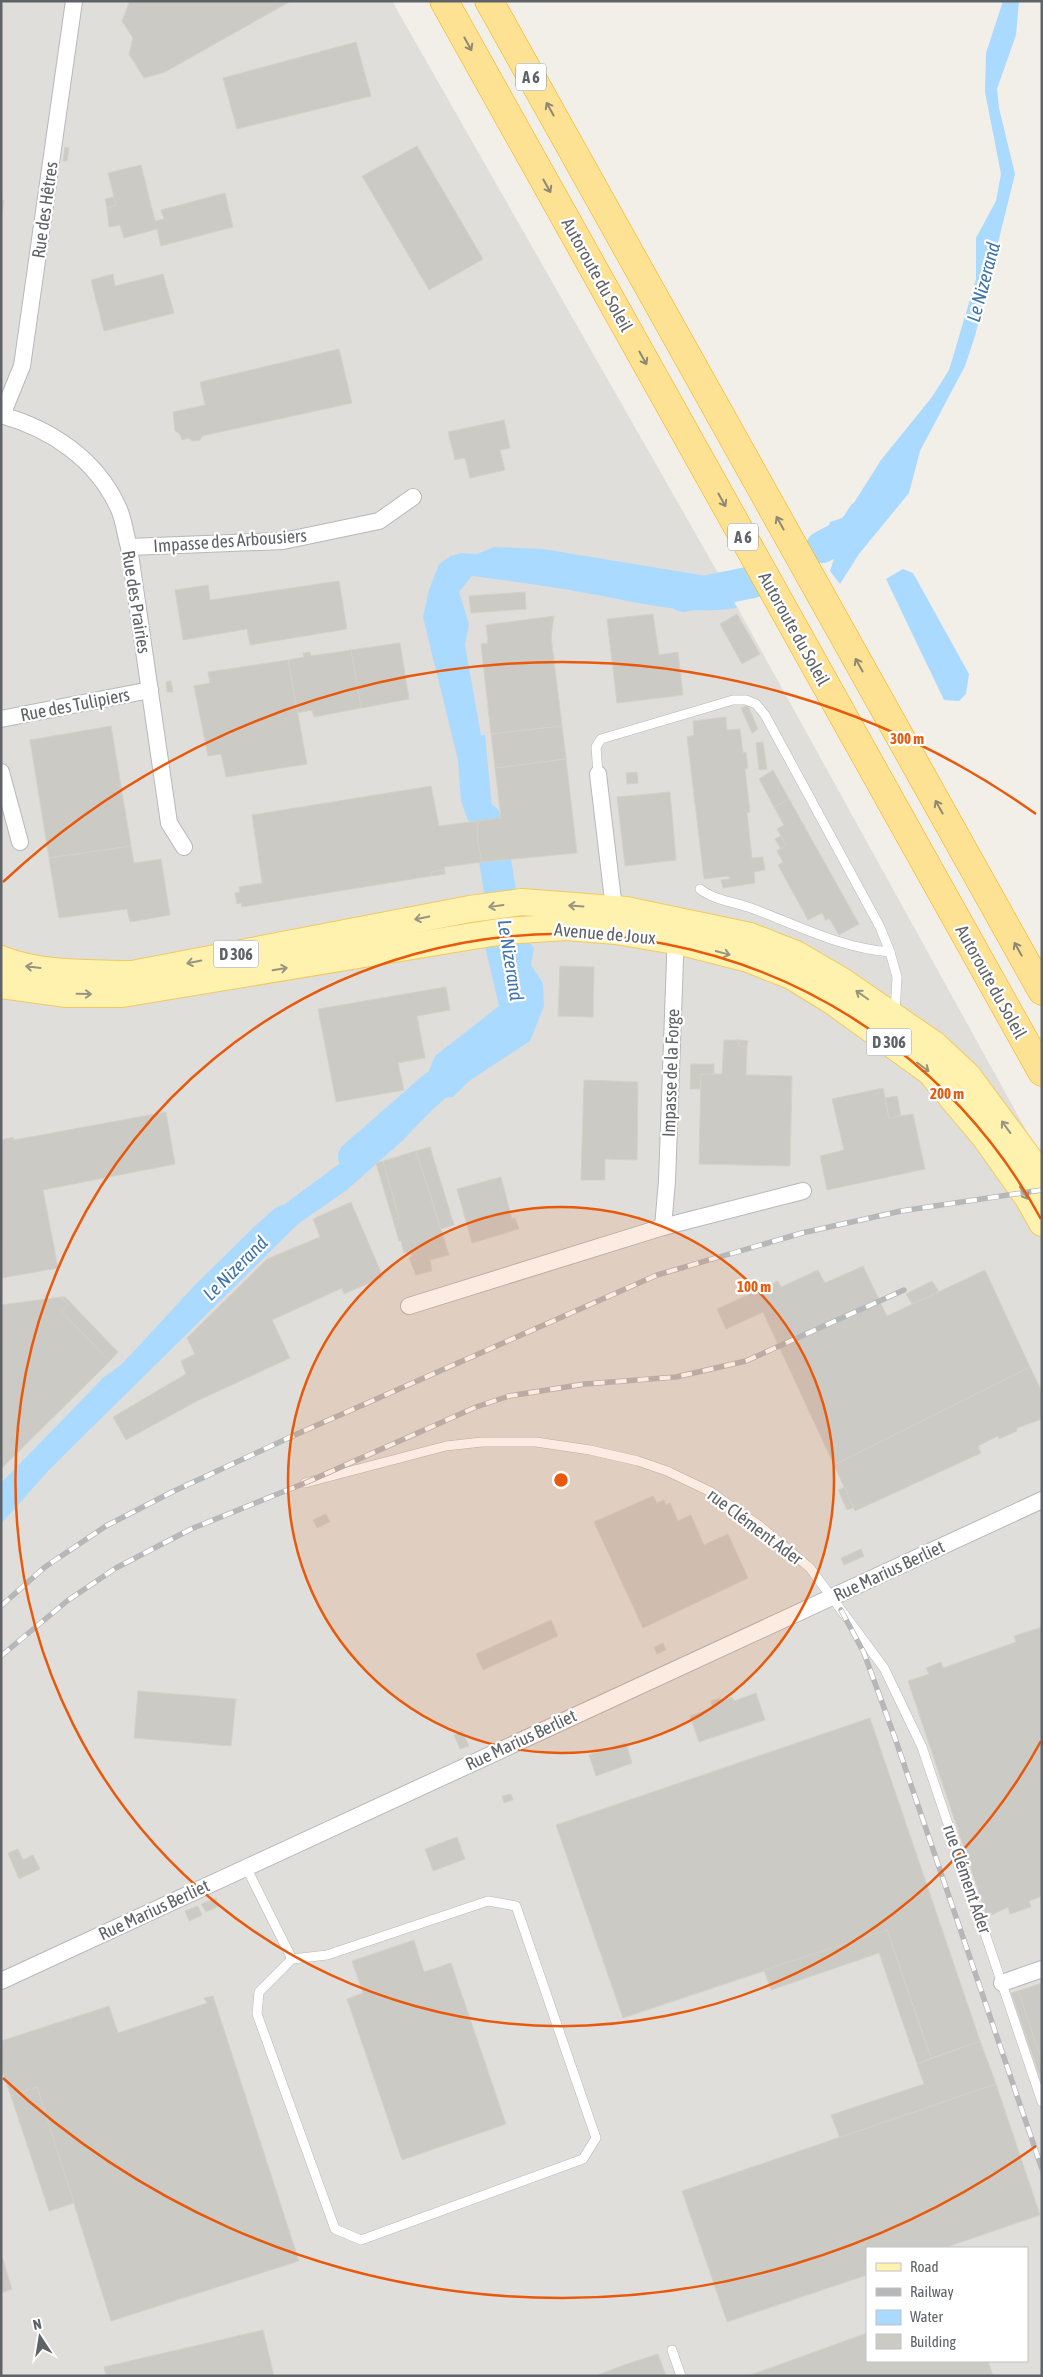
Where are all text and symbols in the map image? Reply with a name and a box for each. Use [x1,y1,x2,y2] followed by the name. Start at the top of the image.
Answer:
[463,36,473,51] one-way arrow
[516,64,546,90] road number: A 6
[544,103,554,117] one-way arrow
[27,160,62,260] street label: Rue des Hêtres
[542,178,552,193] one-way arrow
[558,214,637,335] street label: Autoroute du Soleil
[962,240,1004,324] water label: Le Nizerand
[638,351,648,366] one-way arrow
[718,493,728,507] one-way arrow
[775,516,785,531] one-way arrow
[728,524,758,550] road number: A 6
[153,525,307,556] street label: Impasse des Arbousiers
[118,549,155,655] street label: Rue des Prairies
[755,568,834,689] street label: Autoroute du Soleil
[854,658,864,673] one-way arrow
[18,684,131,725] street label: Rue des Tulipiers
[890,730,924,747] text: 300 m
[933,800,943,815] one-way arrow
[488,901,504,911] one-way arrow
[568,901,584,910] one-way arrow
[415,914,431,924] one-way arrow
[494,918,528,1002] water label: Le Nizerand
[553,919,657,948] street label: Avenue de Joux
[952,921,1031,1042] street label: Autoroute du Soleil
[214,941,258,968] road number: D 306
[1013,941,1023,956] one-way arrow
[715,948,731,958] one-way arrow
[186,957,202,967] one-way arrow
[25,962,41,972] one-way arrow
[272,964,288,974] one-way arrow
[76,989,92,999] one-way arrow
[855,990,869,1000] one-way arrow
[658,1009,683,1137] street label: Impasse de la Forge
[866,1028,912,1056] road number: D 306
[916,1062,930,1072] one-way arrow
[930,1085,964,1102] text: 200 m
[1001,1121,1011,1135] one-way arrow
[1019,1186,1029,1200] one-way arrow
[198,1231,272,1305] water label: Le Nizerand
[737,1278,771,1295] text: 100 m
[552,1471,570,1489] centre of rings
[704,1484,808,1570] street label: rue Clément Ader
[830,1536,948,1605] street label: Rue Marius Berliet
[462,1705,580,1774] street label: Rue Marius Berliet
[939,1822,996,1937] street label: rue Clément Ader
[95,1875,213,1944] street label: Rue Marius Berliet
[866,2247,1028,2362] legend
[910,2258,939,2275] text: Road
[910,2283,954,2300] text: Railway
[910,2308,943,2325] text: Water
[15,2312,65,2362] north arrow
[32,2316,43,2333] text: N
[910,2333,956,2350] text: Building

